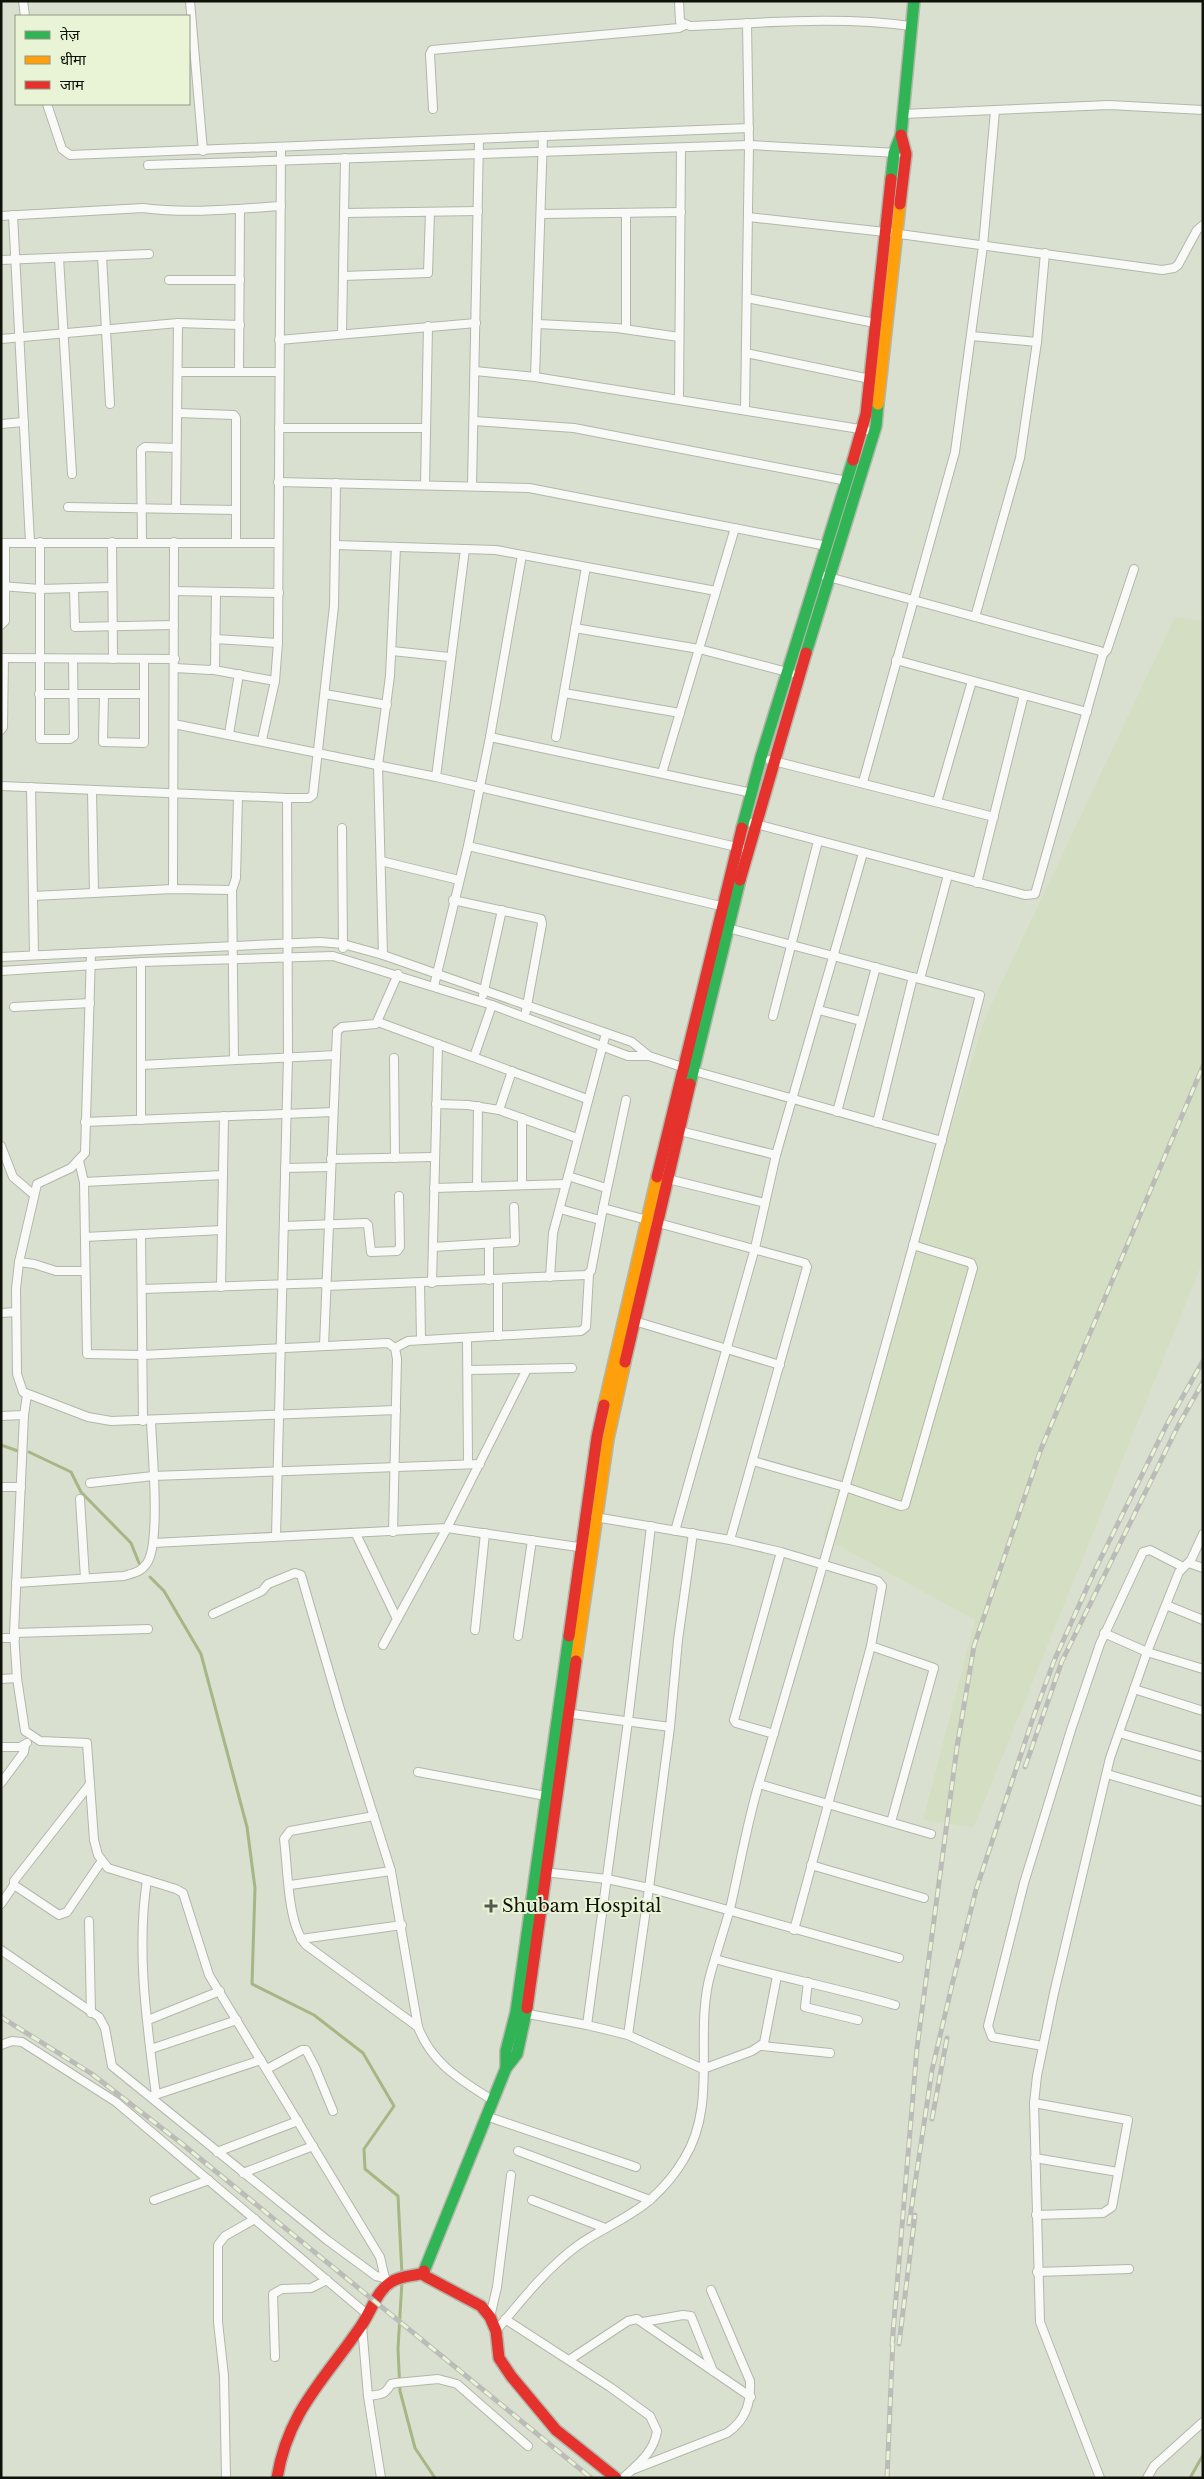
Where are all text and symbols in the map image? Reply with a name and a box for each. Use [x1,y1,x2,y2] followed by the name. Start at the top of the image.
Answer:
[15,15,190,105] legend
[60,25,81,44] text: तेज़
[60,50,87,69] text: धीमा
[60,75,85,94] text: जाम
[502,1895,662,1917] place label: Shubam Hospital
[484,1899,498,1913] marker: Shubam Hospital

